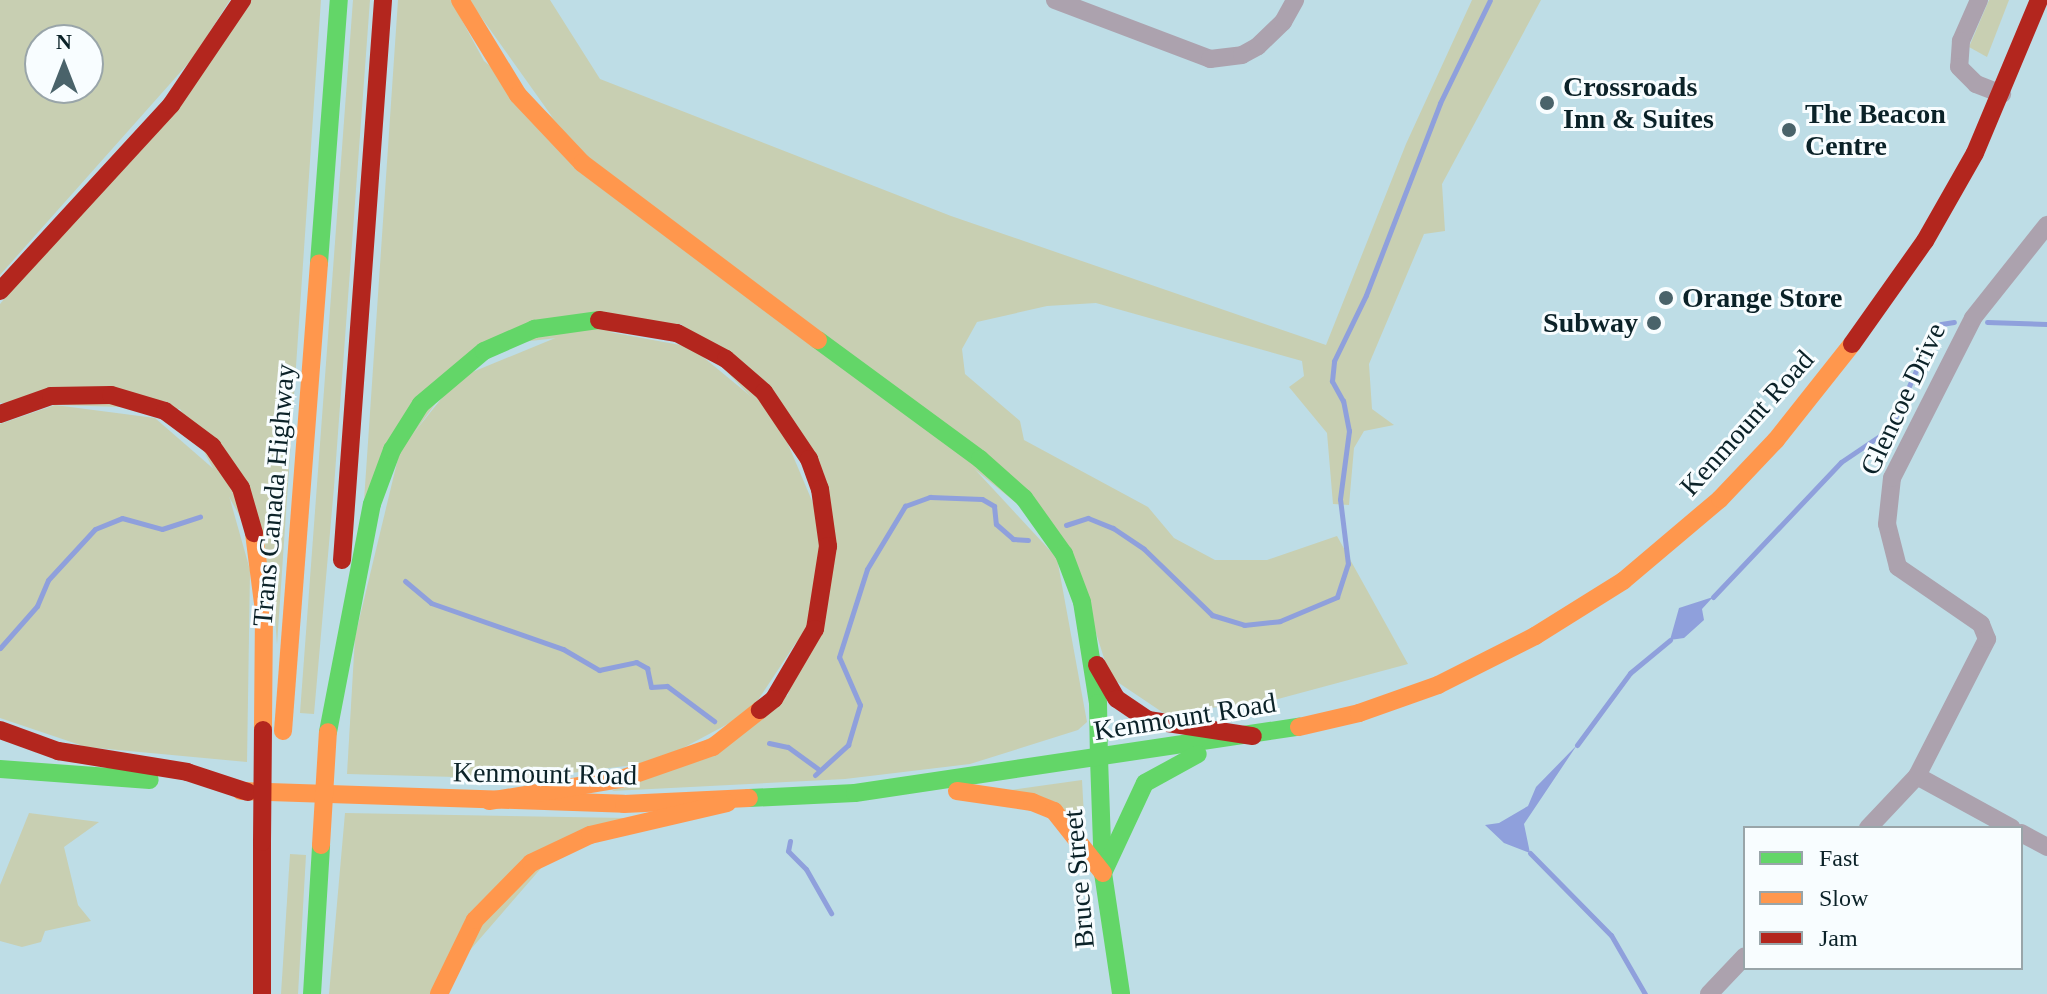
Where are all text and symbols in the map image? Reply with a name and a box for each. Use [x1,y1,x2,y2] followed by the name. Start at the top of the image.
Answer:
[24,24,104,104] north arrow
[56,29,72,54] text: N
[1563,70,1714,136] place label: Crossroads Inn & Suites
[1538,94,1556,112] marker: Crossroads Inn & Suites
[1805,97,1946,163] place label: The Beacon Centre
[1780,121,1798,139] marker: The Beacon Centre
[1682,281,1842,315] place label: Orange Store
[1657,289,1675,307] marker: Orange Store
[1543,306,1638,340] place label: Subway
[1645,314,1663,332] marker: Subway
[1853,318,1953,480] street label: Glencoe Drive
[1673,343,1821,503] street label: Kenmount Road
[246,362,302,628] street label: Trans Canada Highway
[1091,686,1279,748] street label: Kenmount Road
[453,756,637,792] street label: Kenmount Road
[1056,808,1102,950] street label: Bruce Street
[1743,826,2023,970] legend
[1819,845,1859,871] text: Fast
[1819,885,1868,911] text: Slow
[1819,925,1858,951] text: Jam

